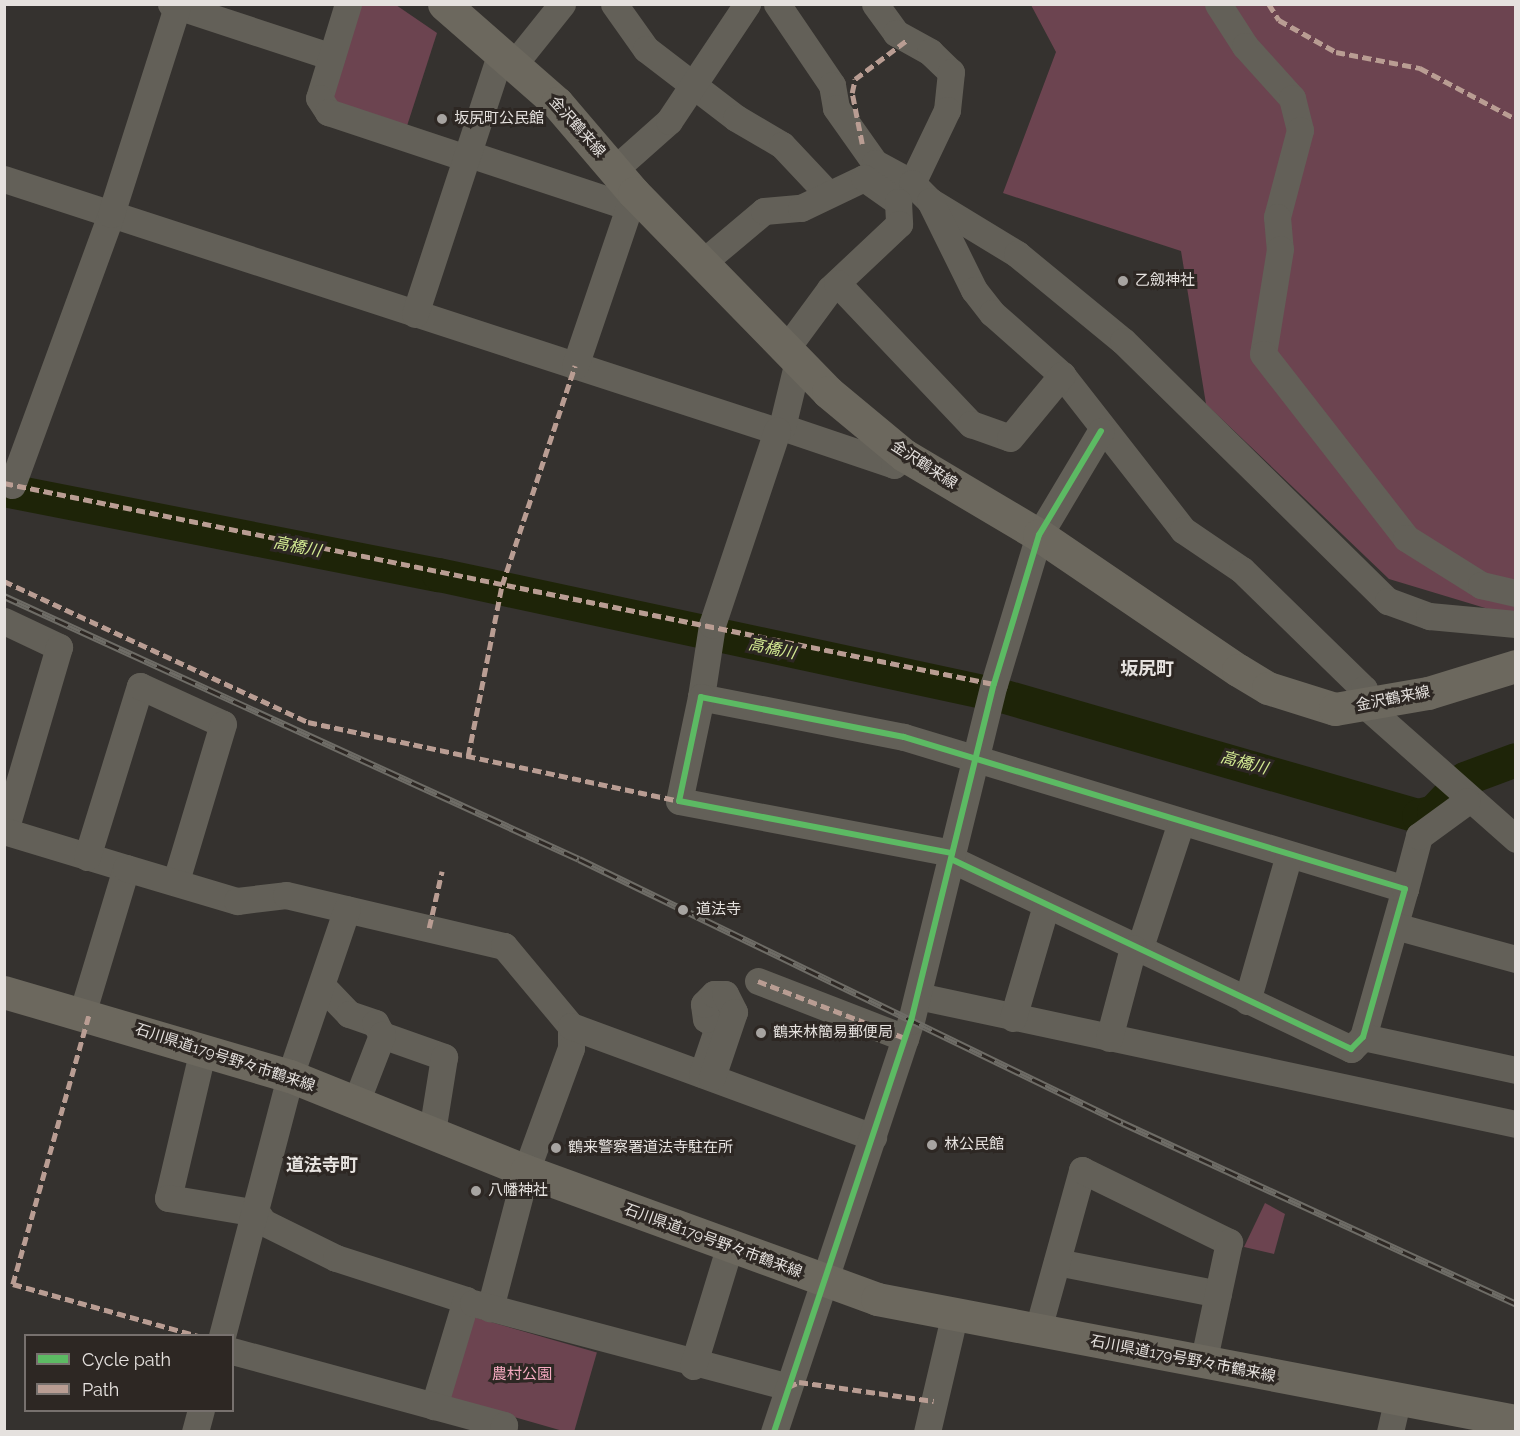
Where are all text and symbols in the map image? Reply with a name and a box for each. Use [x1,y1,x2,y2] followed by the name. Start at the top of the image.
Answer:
[545,93,609,161] street label: 金沢鶴来線
[454,110,544,128] place label: 坂尻町公民館
[435,112,449,126] marker: 坂尻町公民館
[1135,272,1195,290] place label: 乙劔神社
[1116,274,1130,288] marker: 乙劔神社
[888,437,960,493] street label: 金沢鶴来線
[272,533,322,561] water label: 高橋川
[747,635,797,663] water label: 高橋川
[1120,658,1174,680] district label: 坂尻町
[1354,683,1432,715] street label: 金沢鶴来線
[1218,748,1270,778] water label: 高橋川
[674,901,692,919] marker: 道法寺
[696,901,741,919] place label: 道法寺
[133,1020,317,1096] street label: 石川県道179号野々市鶴来線
[773,1024,893,1042] place label: 鶴来林簡易郵便局
[754,1026,768,1040] marker: 鶴来林簡易郵便局
[944,1136,1004,1154] place label: 林公民館
[925,1138,939,1152] marker: 林公民館
[568,1139,733,1157] place label: 鶴来警察署道法寺駐在所
[549,1141,563,1155] marker: 鶴来警察署道法寺駐在所
[286,1154,358,1176] district label: 道法寺町
[488,1182,548,1200] place label: 八幡神社
[469,1184,483,1198] marker: 八幡神社
[622,1200,804,1282] street label: 石川県道179号野々市鶴来線
[1089,1332,1277,1386] street label: 石川県道179号野々市鶴来線
[24,1334,234,1412] legend
[82,1349,171,1370] text: Cycle path
[492,1366,552,1384] park label: 農村公園
[82,1379,119,1400] text: Path

